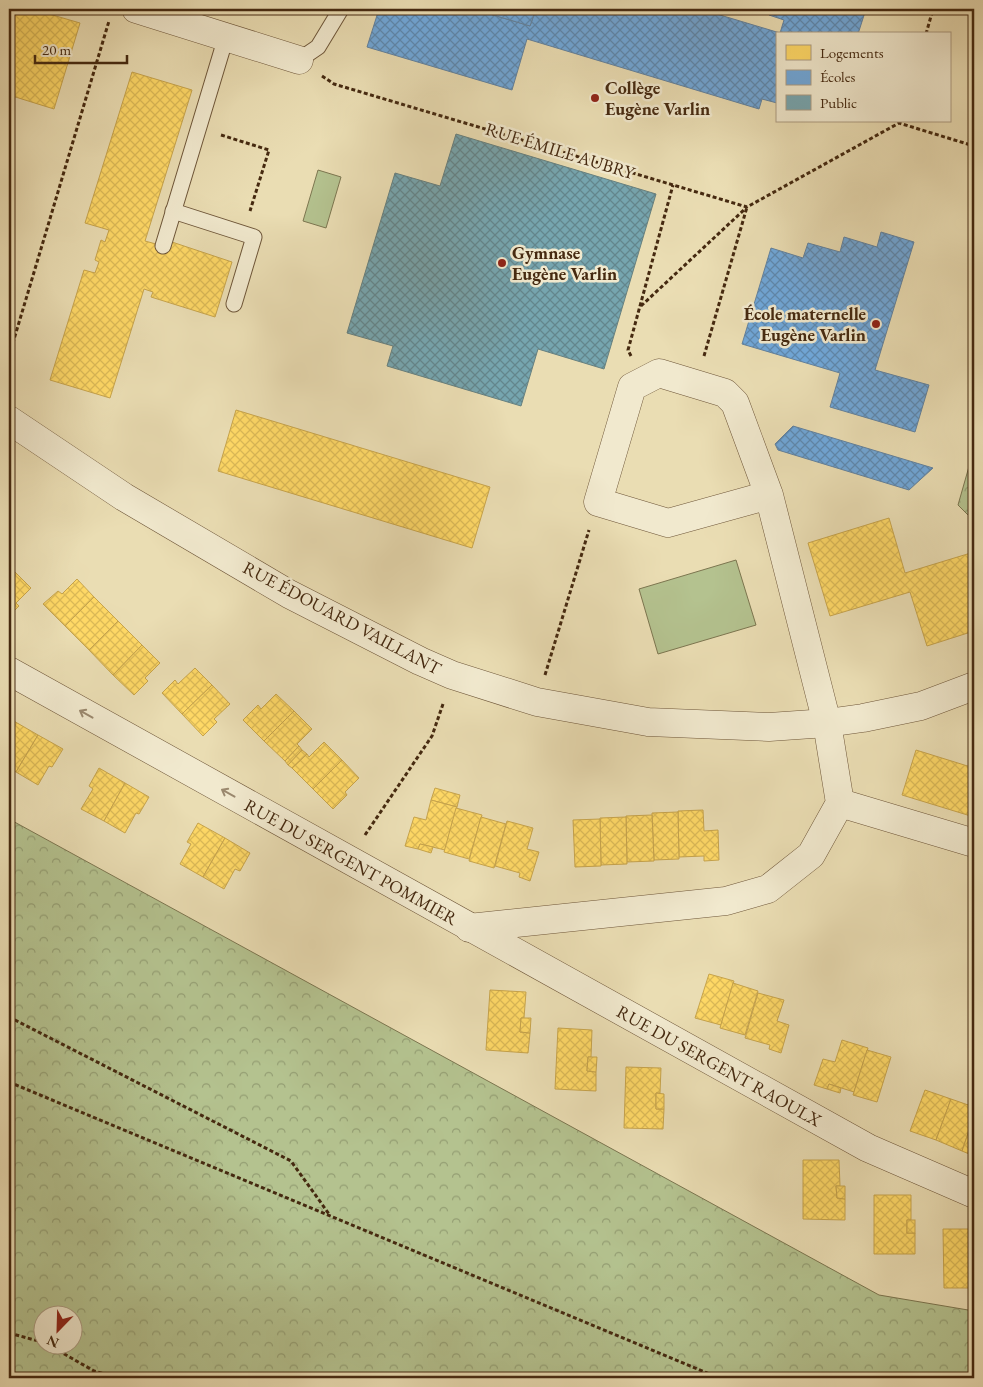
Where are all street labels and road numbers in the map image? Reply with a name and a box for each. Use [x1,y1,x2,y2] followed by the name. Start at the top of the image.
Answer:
[483,117,639,185] street label: RUE ÉMILE AUBRY
[239,555,446,680] street label: RUE ÉDOUARD VAILLANT
[241,793,462,930] street label: RUE DU SERGENT POMMIER
[613,1000,826,1132] street label: RUE DU SERGENT RAOULX

